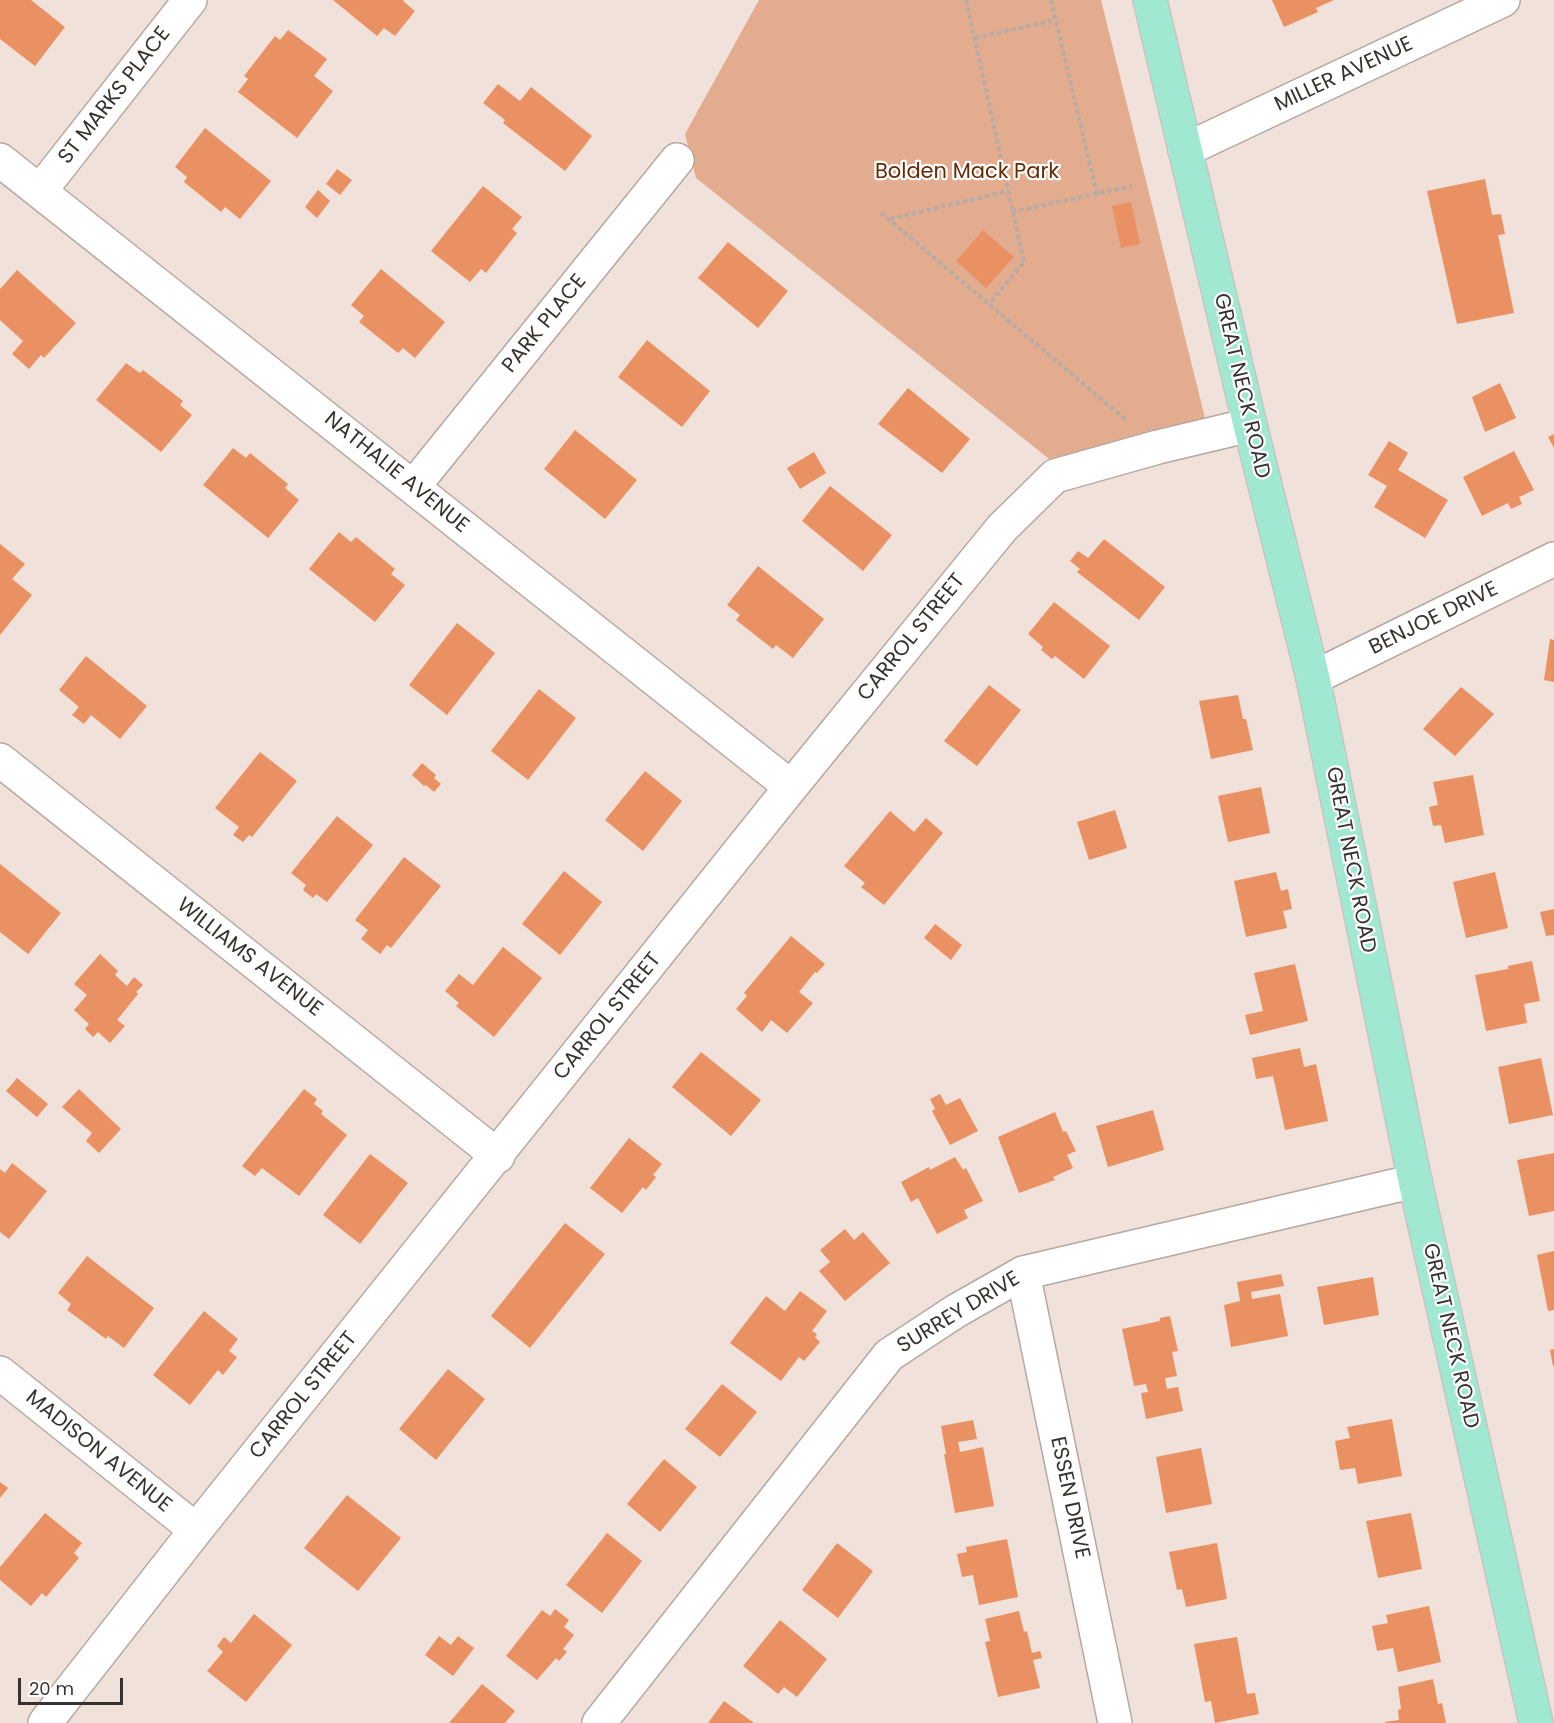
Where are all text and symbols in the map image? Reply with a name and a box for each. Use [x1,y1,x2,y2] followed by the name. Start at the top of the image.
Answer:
[54,22,176,170] street label: ST MARKS PLACE
[1271,32,1417,118] street label: MILLER AVENUE
[875,160,1059,186] park label: Bolden Mack Park
[498,270,592,378] street label: PARK PLACE
[1207,291,1275,481] street label: GREAT NECK ROAD
[319,407,473,539] street label: NATHALIE AVENUE
[853,569,971,707] street label: CARROL STREET
[1365,577,1503,661] street label: BENJOE DRIVE
[1320,765,1380,955] street label: GREAT NECK ROAD
[171,893,327,1023] street label: WILLIAMS AVENUE
[549,948,667,1086] street label: CARROL STREET
[1416,1241,1484,1431] street label: GREAT NECK ROAD
[893,1267,1025,1359] street label: SURREY DRIVE
[245,1327,363,1465] street label: CARROL STREET
[20,1385,176,1519] street label: MADISON AVENUE
[1044,1435,1094,1561] street label: ESSEN DRIVE
[21,1666,126,1704] scale bar
[29,1676,74,1701] text: 20 m

